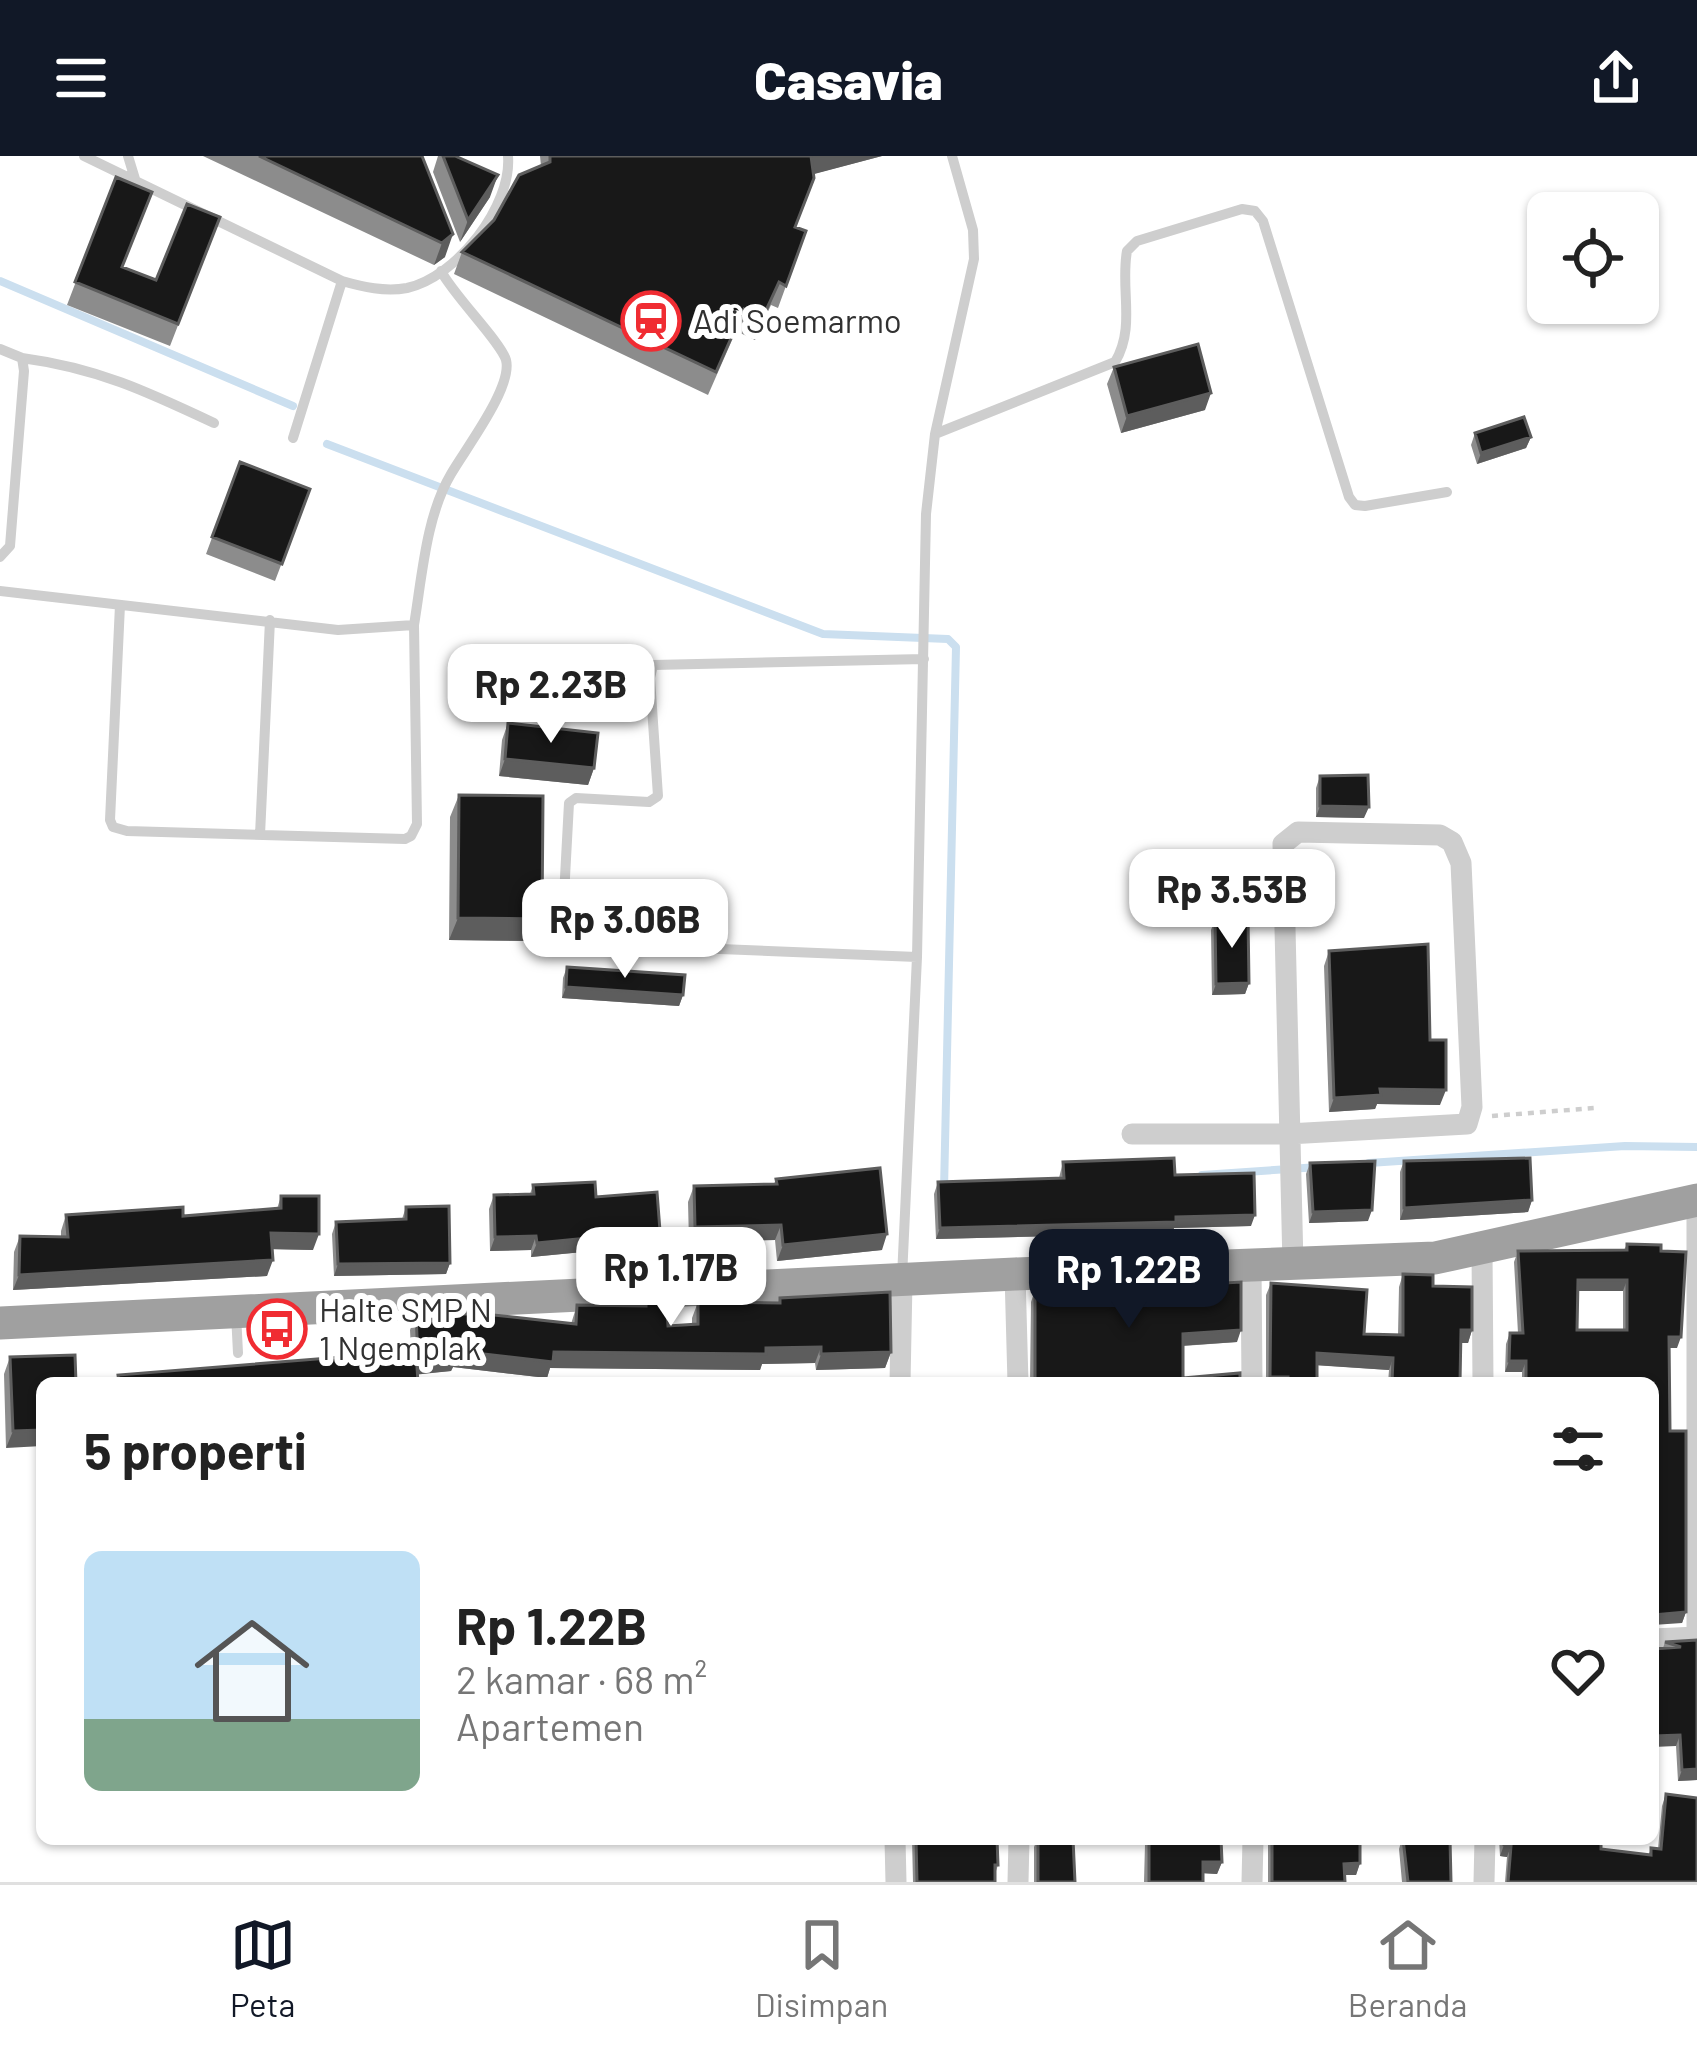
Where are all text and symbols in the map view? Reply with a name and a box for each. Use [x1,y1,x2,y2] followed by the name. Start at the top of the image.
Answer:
[48,45,114,111] icon: menu
[1583,45,1649,111] icon: share
[754,46,943,111] text: Casavia
[1527,192,1659,324] map controls
[1527,192,1659,324] button: locate
[620,290,682,352] station icon: Adi Soemarmo
[693,300,902,340] place label: Adi Soemarmo
[427,644,675,746] pin: Rp 2.23B
[475,659,627,706] text: Rp 2.23B
[1108,849,1356,951] pin: Rp 3.53B
[1156,864,1308,911] text: Rp 3.53B
[501,879,749,981] pin: Rp 3.06B
[549,894,701,941] text: Rp 3.06B
[547,1227,795,1329] pin: Rp 1.17B
[1005,1229,1253,1331] pin: Rp 1.22B
[603,1242,739,1289] text: Rp 1.17B
[1056,1244,1202,1291] text: Rp 1.22B
[319,1289,492,1367] place label: Halte SMP N 1 Ngemplak
[246,1298,308,1360] bus stop icon: Halte SMP N 1 Ngemplak
[1545,1416,1611,1482] icon: filters
[84,1419,307,1480] text: 5 properti
[456,1594,647,1655] text: Rp 1.22B
[180,1599,324,1743] icon: home
[1545,1638,1611,1704] icon: heart
[456,1655,707,1702] text: 2 kamar · 68 m²
[456,1702,644,1749] text: Apartemen
[230,1912,296,2024] tab: Peta
[755,1912,888,2024] tab: Disimpan
[1348,1912,1467,2024] tab: Beranda

